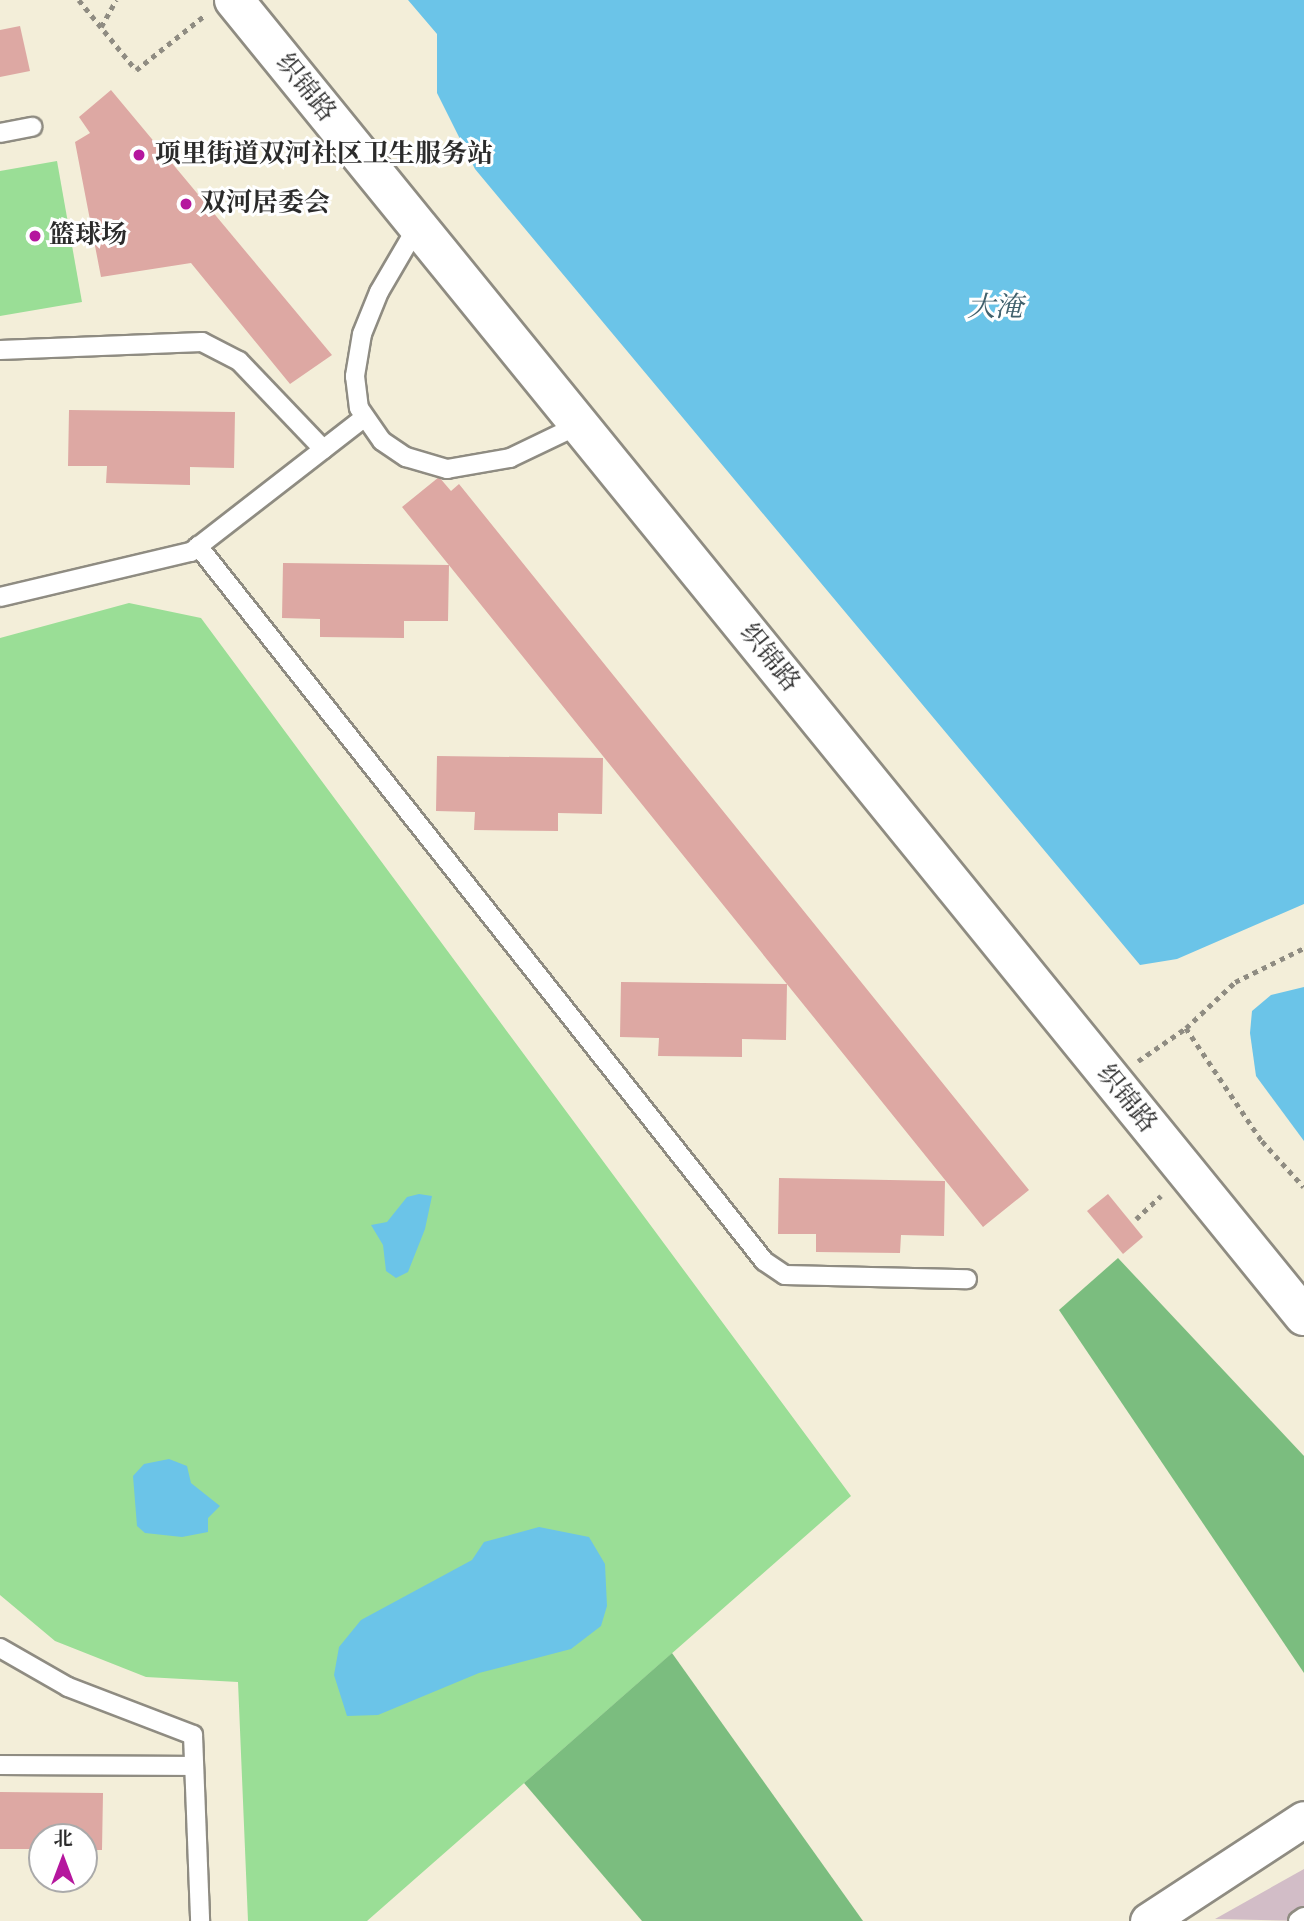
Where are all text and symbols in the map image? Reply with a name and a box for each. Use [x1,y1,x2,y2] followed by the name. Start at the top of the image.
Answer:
[268,48,342,128] street label: 织锦路
[155,139,493,171] place label: 项里街道双河社区卫生服务站
[129,145,149,165] marker: 项里街道双河社区卫生服务站
[200,188,330,220] place label: 双河居委会
[178,196,194,212] marker: 双河居委会
[49,220,127,252] place label: 篮球场
[27,228,43,244] marker: 篮球场
[967,291,1023,325] water label: 大淹
[732,618,806,698] street label: 织锦路
[1089,1059,1163,1139] street label: 织锦路
[28,1823,98,1893] north arrow
[53,1827,73,1851] text: 北

